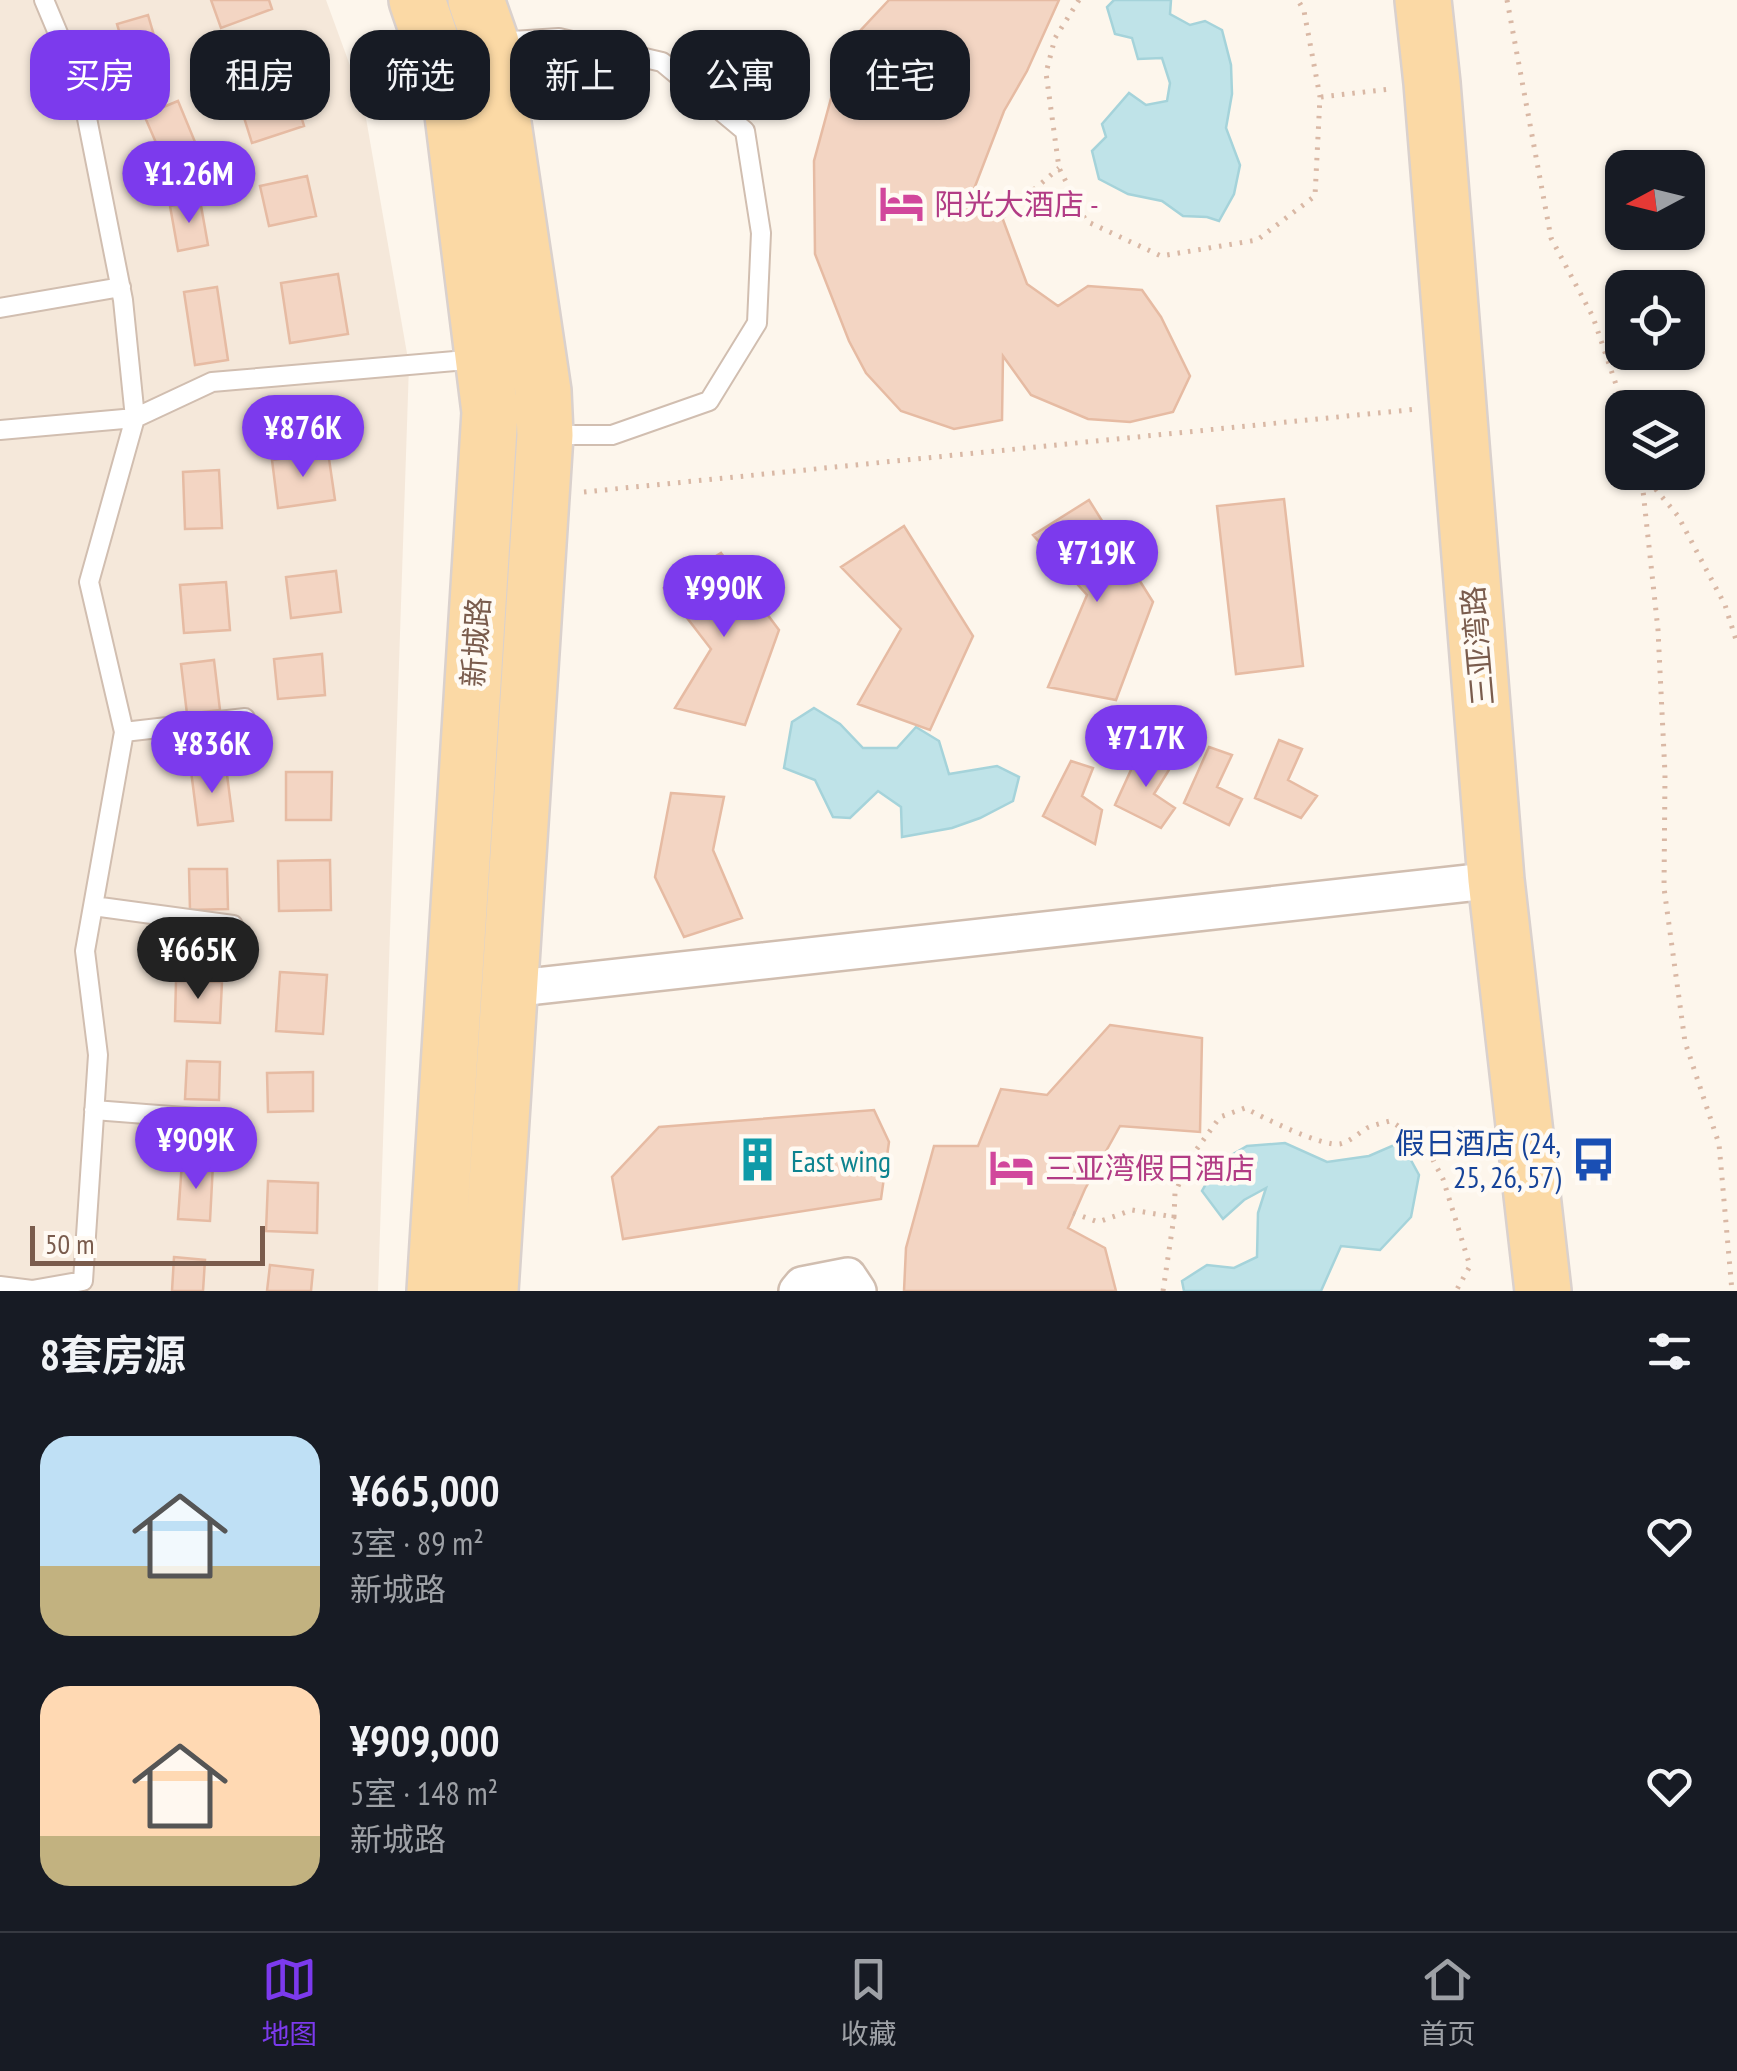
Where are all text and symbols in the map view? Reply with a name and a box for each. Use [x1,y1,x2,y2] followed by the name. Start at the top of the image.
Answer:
[30,30,170,120] chip: 买房
[190,30,330,120] chip: 租房
[350,30,490,120] chip: 筛选
[510,30,650,120] chip: 新上
[670,30,810,120] chip: 公寓
[830,30,970,120] chip: 住宅
[108,141,270,226] pin: ¥1.26M
[1605,150,1705,250] north arrow
[1605,150,1705,490] map controls
[144,152,234,194] text: ¥1.26M
[877,179,925,227] hotel icon: 阳光大酒店 -
[934,184,1099,223] place label: 阳光大酒店 -
[1605,270,1705,370] button: locate
[1605,390,1705,490] button: layers
[233,395,373,480] pin: ¥876K
[264,406,342,448] text: ¥876K
[1027,520,1167,605] pin: ¥719K
[1058,531,1136,573] text: ¥719K
[654,555,794,640] pin: ¥990K
[685,566,763,608] text: ¥990K
[1452,585,1502,707] street label: 三亚湾路
[452,596,498,688] street label: 新城路
[1076,705,1216,790] pin: ¥717K
[142,711,282,796] pin: ¥836K
[1107,716,1185,758] text: ¥717K
[173,722,251,764] text: ¥836K
[128,917,268,1002] pin: ¥665K
[159,928,237,970] text: ¥665K
[126,1107,266,1192] pin: ¥909K
[157,1118,235,1160] text: ¥909K
[1395,1123,1561,1196] place label: 假日酒店 (24, 25, 26, 57)
[1570,1135,1618,1183] bus stop icon: 假日酒店 (24, 25, 26, 57)
[734,1136,782,1184] building icon: East wing
[791,1141,891,1180] place label: East wing
[988,1143,1036,1191] hotel icon: 三亚湾假日酒店
[1045,1148,1255,1187] place label: 三亚湾假日酒店
[30,1221,265,1266] scale bar
[45,1225,94,1262] text: 50 m
[1642,1324,1697,1379] icon: filters
[40,1327,186,1382] text: 8套房源
[350,1463,500,1518] text: ¥665,000
[120,1476,240,1596] icon: home
[1642,1509,1697,1564] icon: heart
[350,1522,484,1564] text: 3室 · 89 m²
[350,1568,446,1610] text: 新城路
[350,1713,500,1768] text: ¥909,000
[120,1726,240,1846] icon: home
[1642,1759,1697,1814] icon: heart
[350,1772,498,1814] text: 5室 · 148 m²
[350,1818,446,1860] text: 新城路
[261,1952,318,2052] tab: 地图
[840,1952,897,2052] tab: 收藏
[1419,1952,1476,2052] tab: 首页

